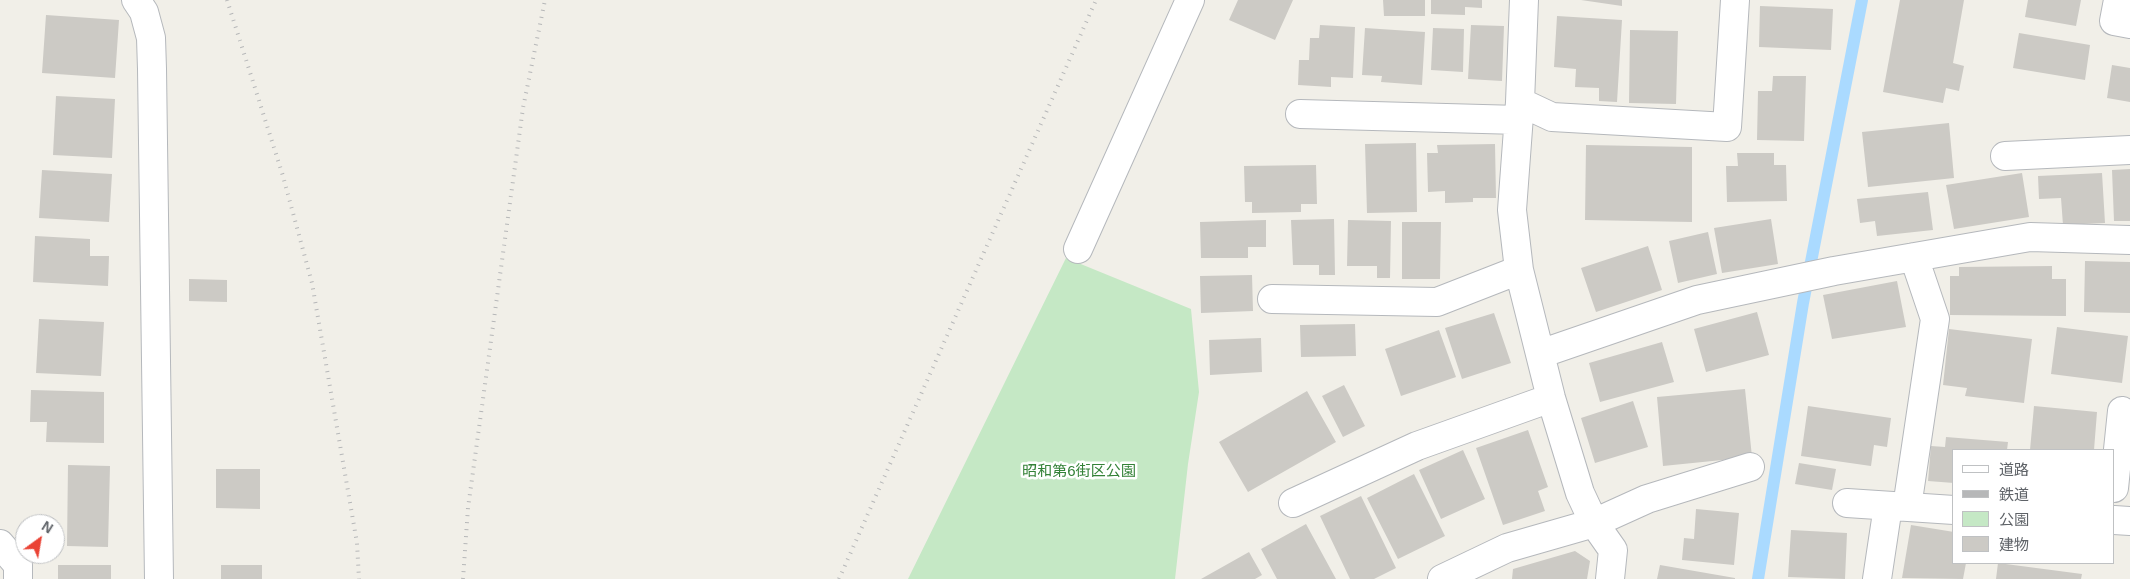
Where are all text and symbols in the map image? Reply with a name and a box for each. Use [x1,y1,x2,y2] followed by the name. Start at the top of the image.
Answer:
[1952,449,2115,564] legend
[1999,461,2029,478] text: 道路
[1022,463,1136,481] park label: 昭和第6街区公園
[1999,486,2029,503] text: 鉄道
[1999,511,2029,528] text: 公園
[15,514,65,564] north arrow
[39,518,56,537] text: N
[1999,536,2029,553] text: 建物

